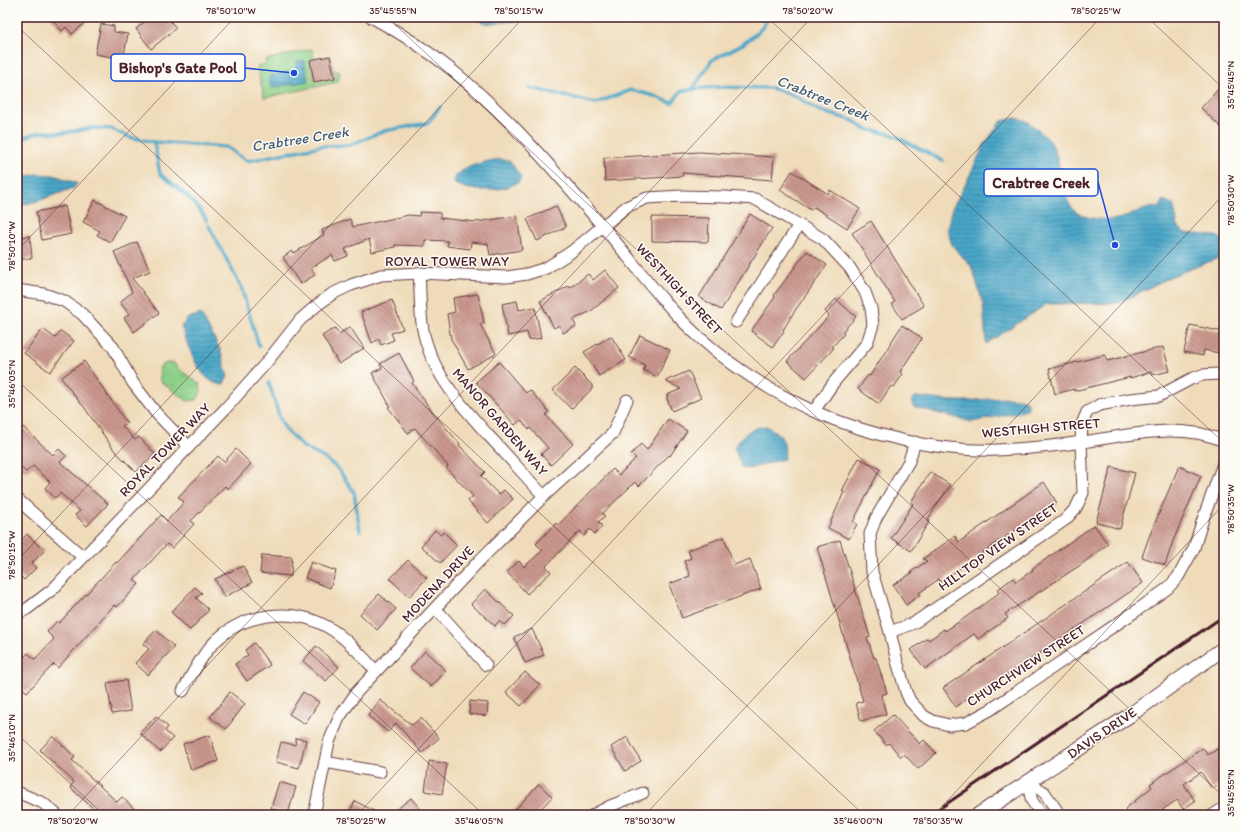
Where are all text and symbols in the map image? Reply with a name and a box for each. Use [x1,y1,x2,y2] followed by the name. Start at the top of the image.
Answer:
[206,4,256,17] text: 78°50'10"W
[369,4,417,17] text: 35°45'55"N
[495,4,544,17] text: 78°50'15"W
[783,4,834,17] text: 78°50'20"W
[1071,4,1121,17] text: 78°50'25"W
[111,54,245,81] callout: Bishop's Gate Pool
[119,59,238,78] text: Bishop's Gate Pool
[1224,61,1237,109] text: 35°45'45"N
[774,71,873,125] water label: Crabtree Creek
[250,122,351,156] water label: Crabtree Creek
[984,169,1098,196] callout: Crabtree Creek
[992,174,1090,192] text: Crabtree Creek
[1224,174,1237,225] text: 78°50'30"W
[5,221,18,271] text: 78°50'10"W
[632,240,726,338] street label: WESTHIGH STREET
[385,253,509,270] street label: ROYAL TOWER WAY
[5,359,18,408] text: 35°46'05"N
[449,365,551,479] street label: MANOR GARDEN WAY
[116,399,214,501] street label: ROYAL TOWER WAY
[981,414,1101,442] street label: WESTHIGH STREET
[1224,484,1237,534] text: 78°50'35"W
[935,499,1061,595] street label: HILLTOP VIEW STREET
[5,530,18,579] text: 78°50'15"W
[398,542,478,626] street label: MODENA DRIVE
[964,621,1088,711] street label: CHURCHVIEW STREET
[1064,703,1140,762] street label: DAVIS DRIVE
[5,714,18,762] text: 35°46'10"N
[1224,769,1237,817] text: 35°45'55"N
[48,814,99,827] text: 78°50'20"W
[336,814,386,827] text: 78°50'25"W
[455,814,504,827] text: 35°46'05"N
[625,814,676,827] text: 78°50'30"W
[833,814,883,827] text: 35°46'00"N
[913,814,963,827] text: 78°50'35"W

